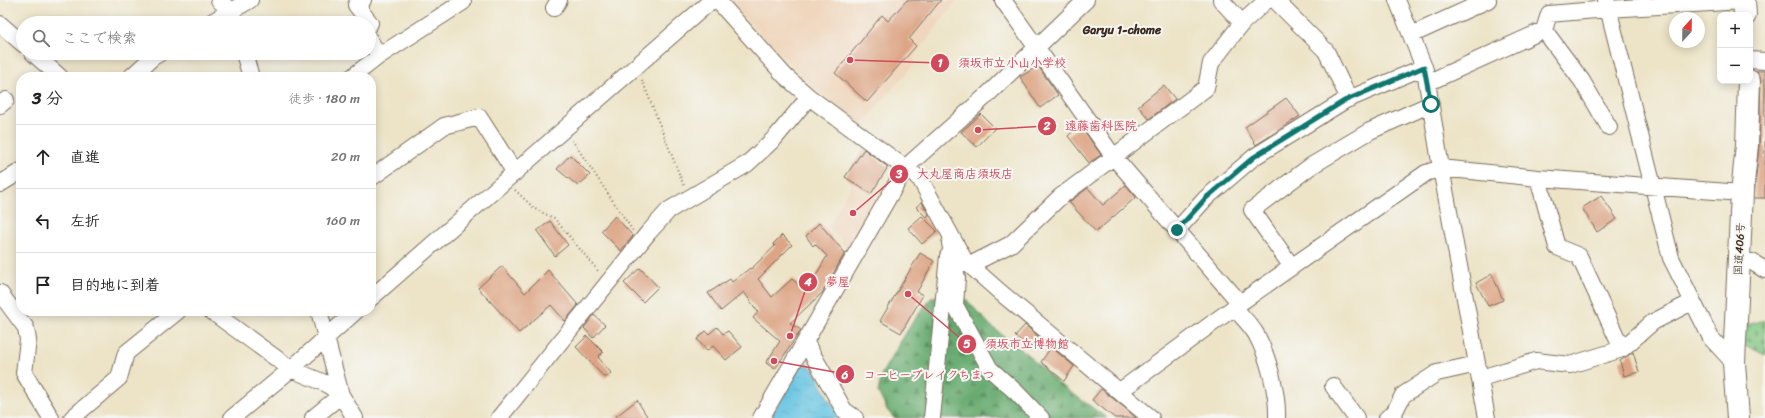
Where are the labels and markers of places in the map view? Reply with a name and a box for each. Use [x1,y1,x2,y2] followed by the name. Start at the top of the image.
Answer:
[930,51,1074,75] callout: 須坂市立小山小学校
[1037,114,1145,138] callout: 遠藤歯科医院
[889,162,1021,186] callout: 大丸屋商店須坂店
[798,270,858,294] callout: 夢屋
[957,332,1077,356] callout: 須坂市立博物館
[835,362,1003,386] callout: コーヒーブレイクちまつ

